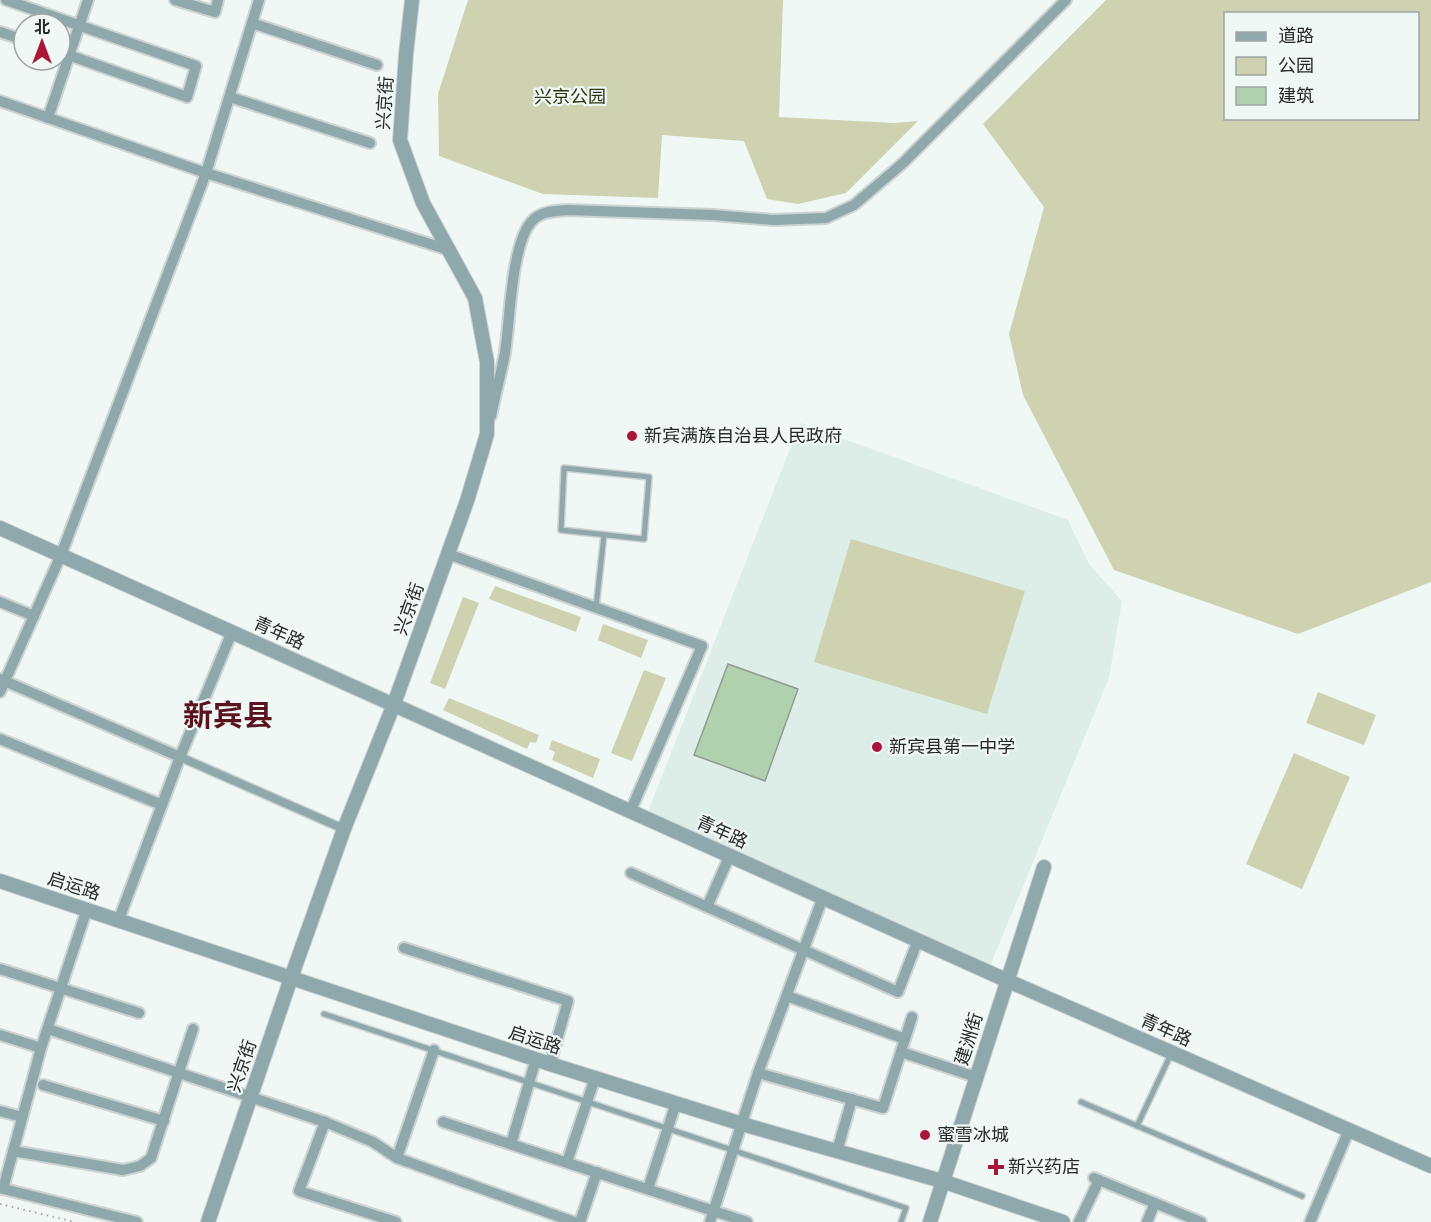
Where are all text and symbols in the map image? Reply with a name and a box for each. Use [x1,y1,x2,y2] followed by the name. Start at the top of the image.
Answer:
[12,12,72,72] north arrow
[1224,12,1419,120] legend
[34,18,50,37] text: 北
[1278,25,1314,47] text: 道路
[1278,55,1314,77] text: 公园
[372,75,398,131] street label: 兴京街
[1278,85,1314,107] text: 建筑
[534,86,606,108] park label: 兴京公园
[644,425,842,447] place label: 新宾满族自治县人民政府
[625,429,639,443] marker: 新宾满族自治县人民政府
[389,580,429,638] street label: 兴京街
[250,612,308,654] street label: 青年路
[183,697,273,734] district label: 新宾县
[889,736,1015,758] place label: 新宾县第一中学
[870,740,884,754] marker: 新宾县第一中学
[693,811,751,853] street label: 青年路
[45,867,103,905] street label: 启运路
[1137,1009,1195,1051] street label: 青年路
[951,1010,987,1068] street label: 建洲街
[506,1021,564,1059] street label: 启运路
[223,1037,261,1095] street label: 兴京街
[937,1124,1009,1146] place label: 蜜雪冰城
[918,1128,932,1142] marker: 蜜雪冰城
[1008,1156,1080,1178] place label: 新兴药店
[989,1160,1003,1174] marker: 新兴药店

